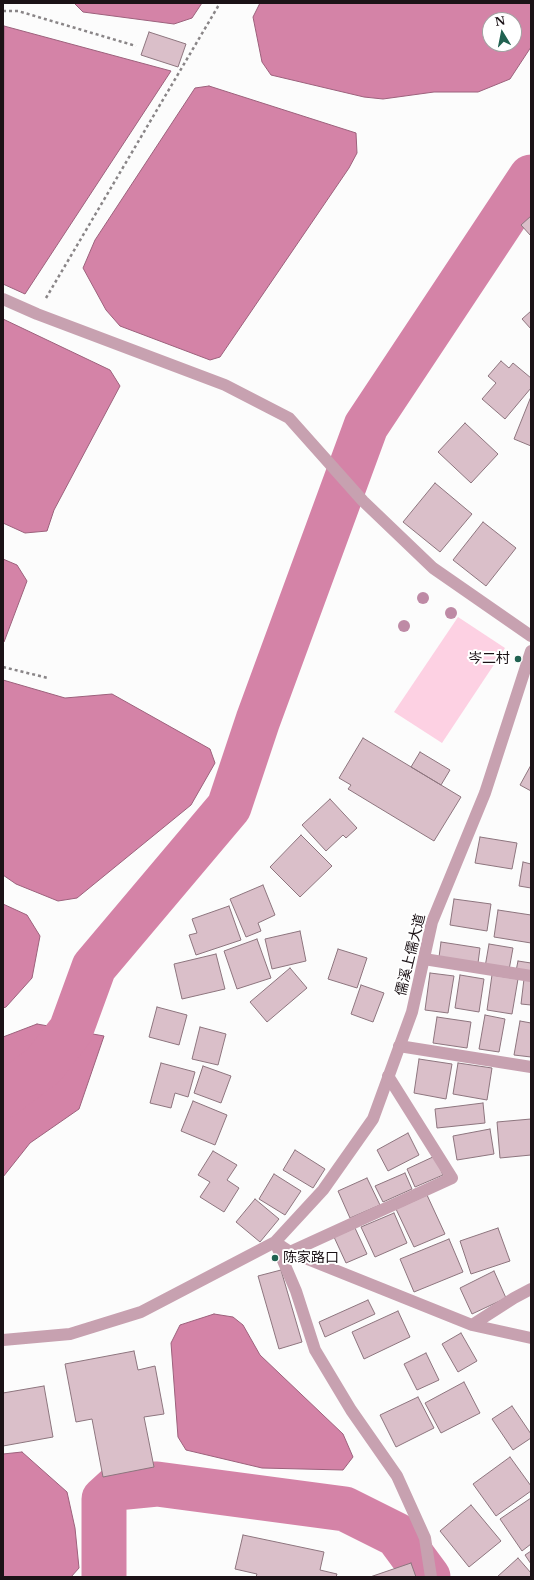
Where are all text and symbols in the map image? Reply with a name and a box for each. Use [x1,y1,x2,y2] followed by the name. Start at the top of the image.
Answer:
[482,12,522,52] north arrow
[494,13,506,29] text: N
[468,651,510,667] place label: 岑二村
[513,654,523,664] marker: 岑二村
[393,912,429,998] street label: 儒溪上儒大道
[283,1250,339,1266] place label: 陈家路口
[270,1253,280,1263] marker: 陈家路口

